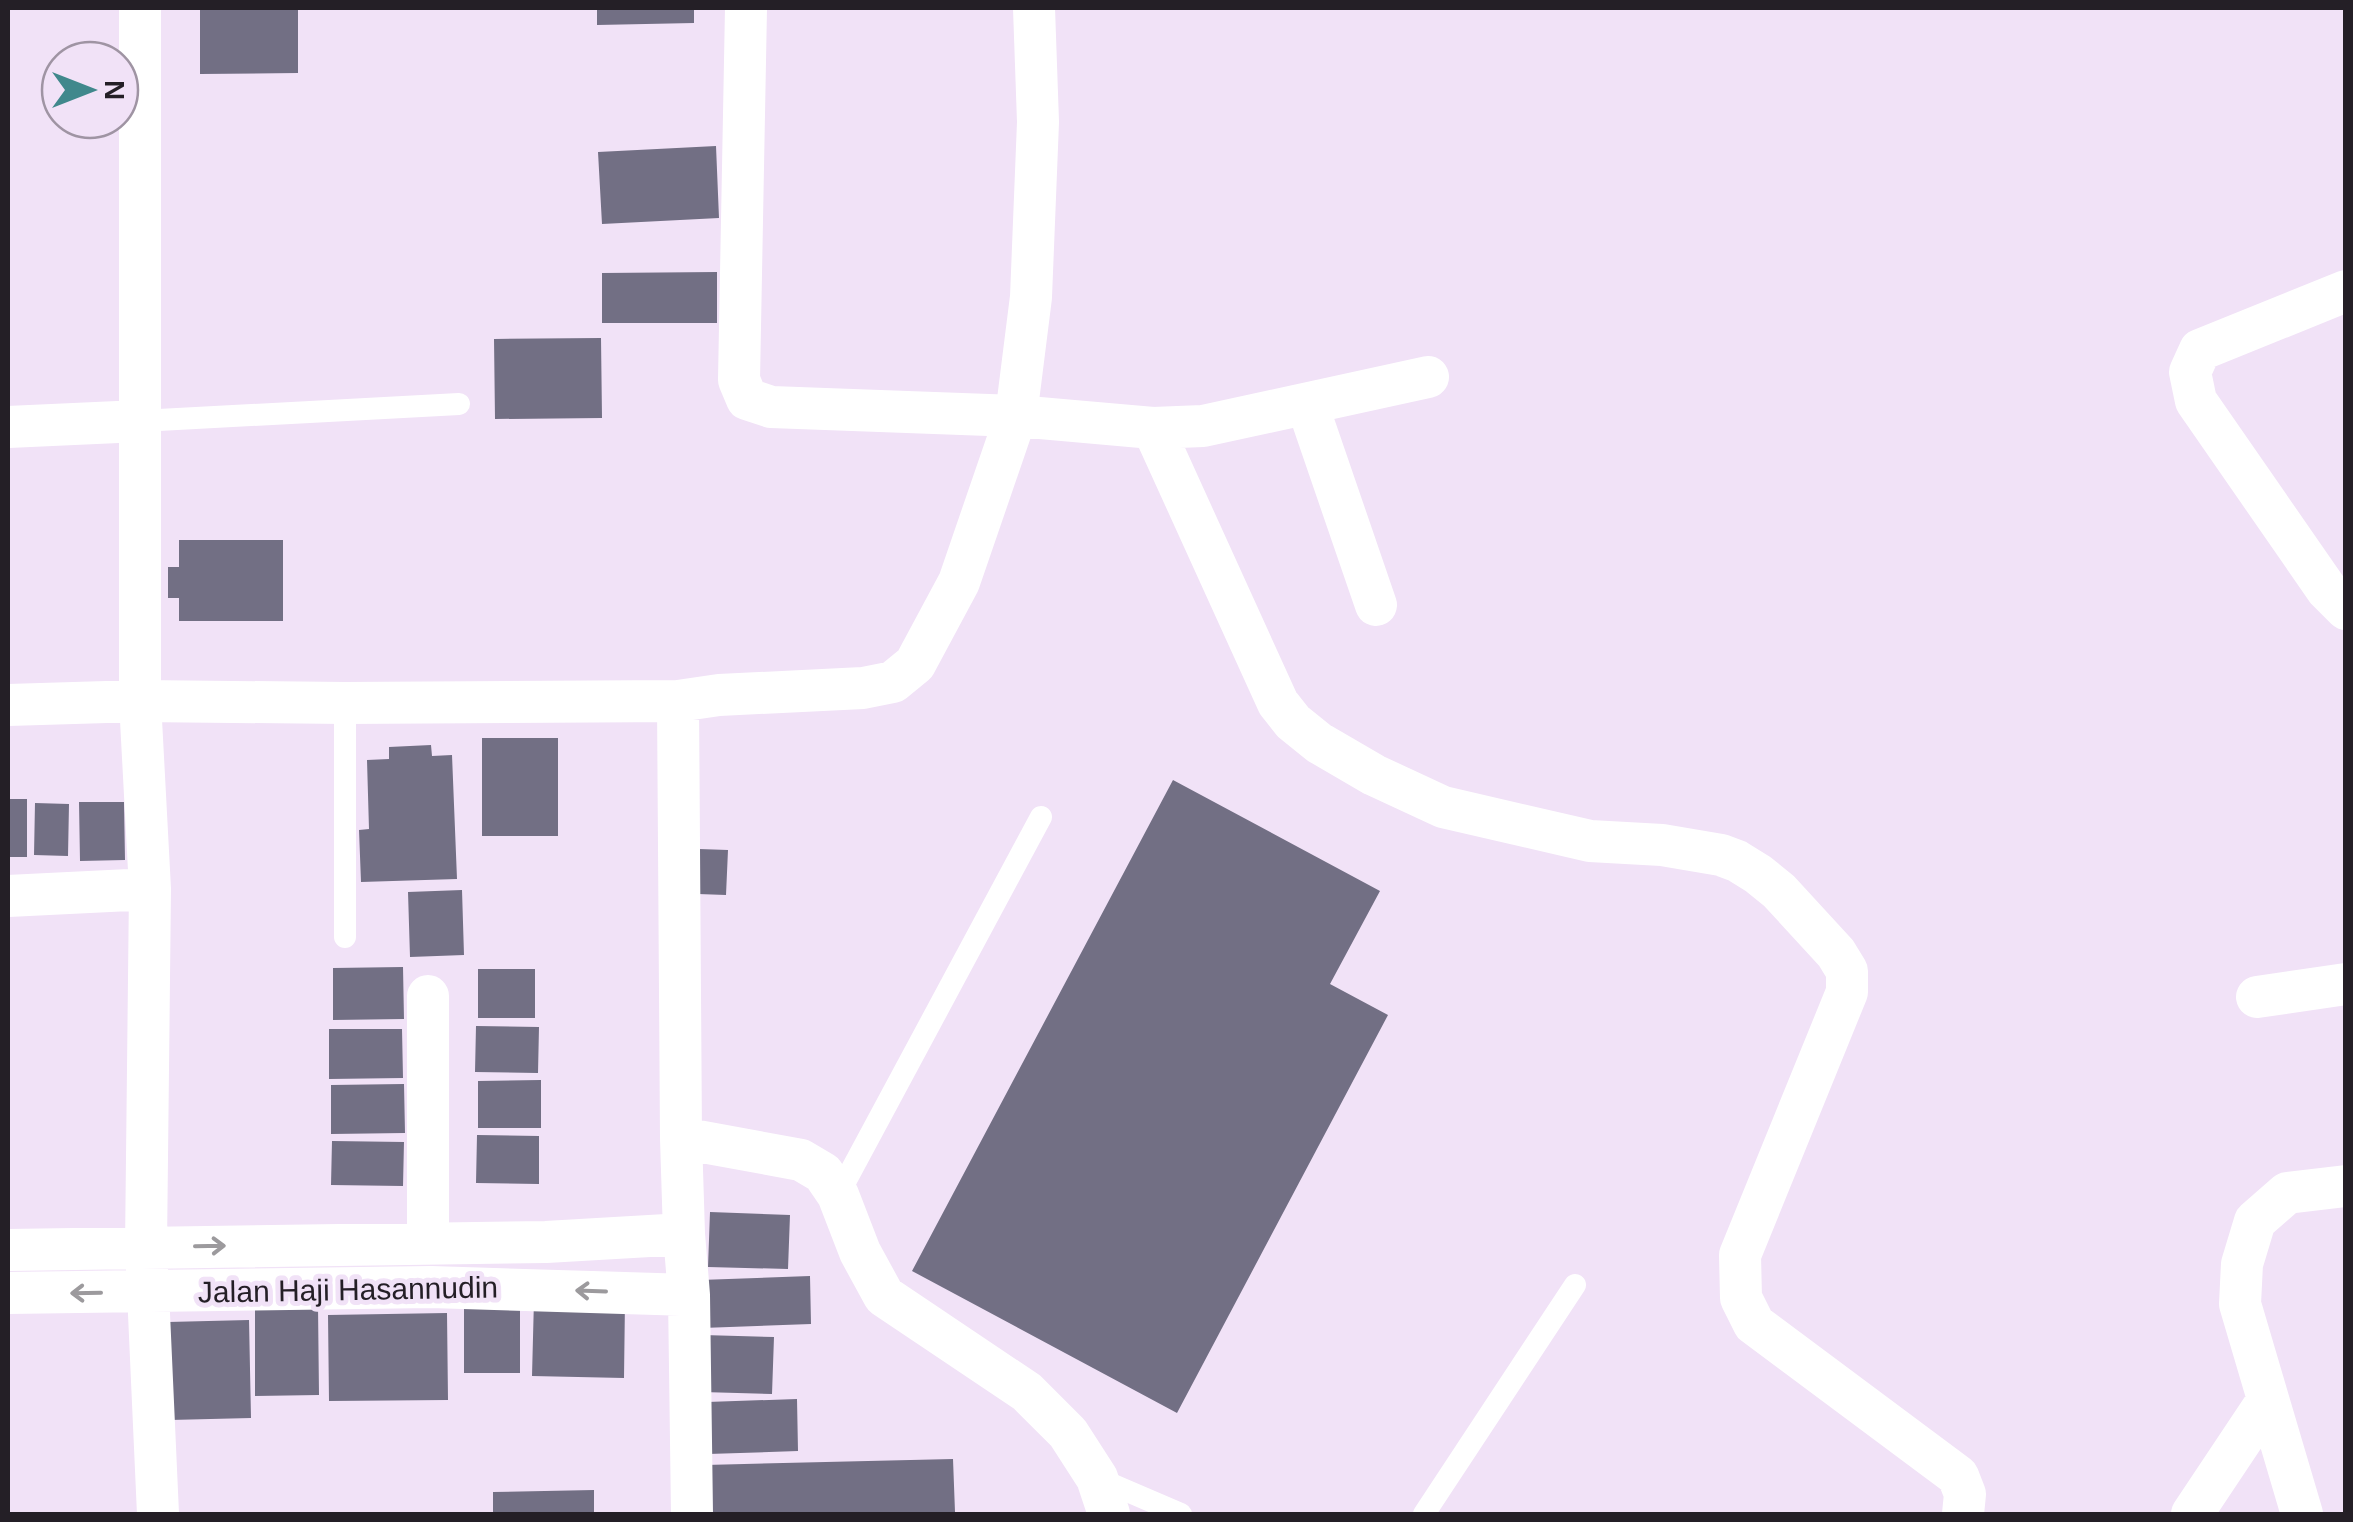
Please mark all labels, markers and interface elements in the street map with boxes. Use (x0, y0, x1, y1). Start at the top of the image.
north arrow (40, 40, 140, 140)
text: N (99, 80, 130, 100)
one-way arrow (193, 1237, 225, 1256)
street label: Jalan Haji Hasannudin (198, 1270, 498, 1309)
one-way arrow (576, 1281, 608, 1300)
one-way arrow (71, 1284, 104, 1302)

